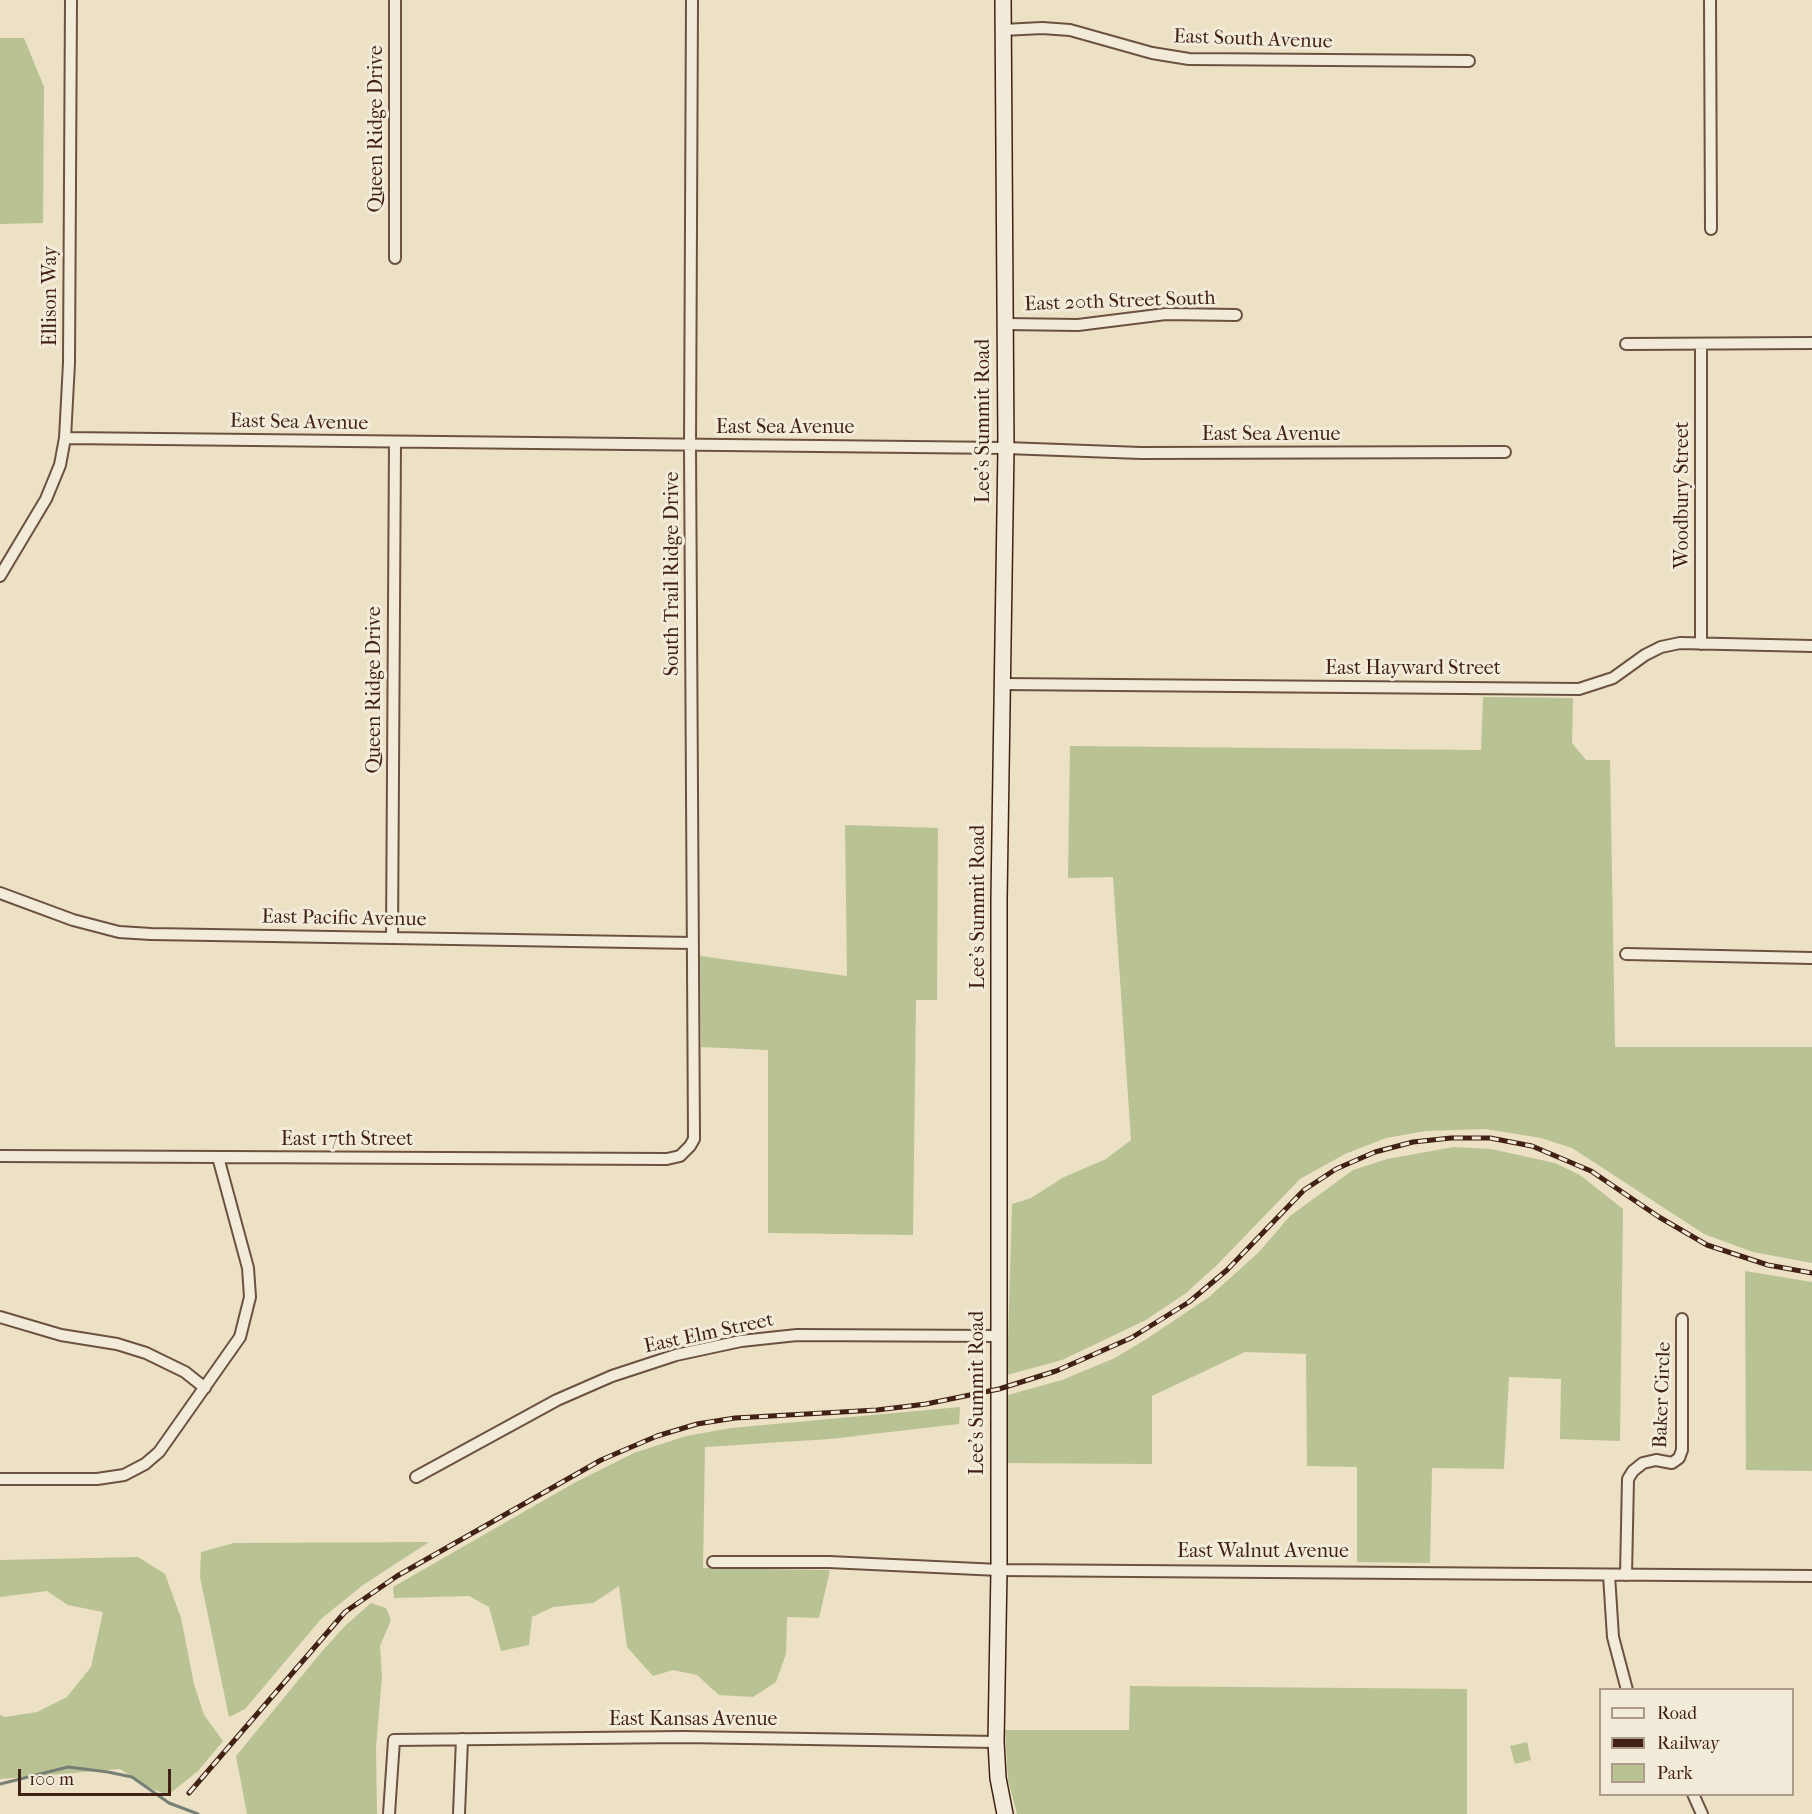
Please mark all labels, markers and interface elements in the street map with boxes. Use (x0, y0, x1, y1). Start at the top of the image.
street label: East South Avenue (1173, 25, 1333, 55)
street label: Queen Ridge Drive (365, 45, 389, 213)
street label: Ellison Way (39, 246, 63, 346)
street label: East 20th Street South (1024, 287, 1216, 317)
street label: Lee's Summit Road (972, 339, 996, 503)
street label: East Sea Avenue (230, 410, 368, 436)
street label: East Sea Avenue (716, 416, 854, 440)
street label: Woodbury Street (1671, 421, 1695, 569)
street label: East Sea Avenue (1202, 423, 1340, 447)
street label: South Trail Ridge Drive (661, 472, 685, 676)
street label: Queen Ridge Drive (363, 606, 387, 774)
street label: East Hayward Street (1325, 657, 1501, 681)
street label: Lee's Summit Road (967, 825, 991, 989)
street label: East Pacific Avenue (261, 906, 427, 932)
street label: East 17th Street (281, 1128, 413, 1152)
street label: East Elm Street (642, 1309, 776, 1359)
street label: Lee's Summit Road (966, 1311, 990, 1475)
street label: Baker Circle (1649, 1341, 1677, 1449)
street label: East Walnut Avenue (1177, 1540, 1349, 1564)
legend (1599, 1688, 1794, 1796)
text: Road (1657, 1703, 1697, 1724)
street label: East Kansas Avenue (609, 1708, 777, 1732)
text: Railway (1657, 1733, 1720, 1754)
scale bar (21, 1757, 174, 1795)
text: Park (1657, 1763, 1693, 1784)
text: 100 m (29, 1769, 74, 1790)

